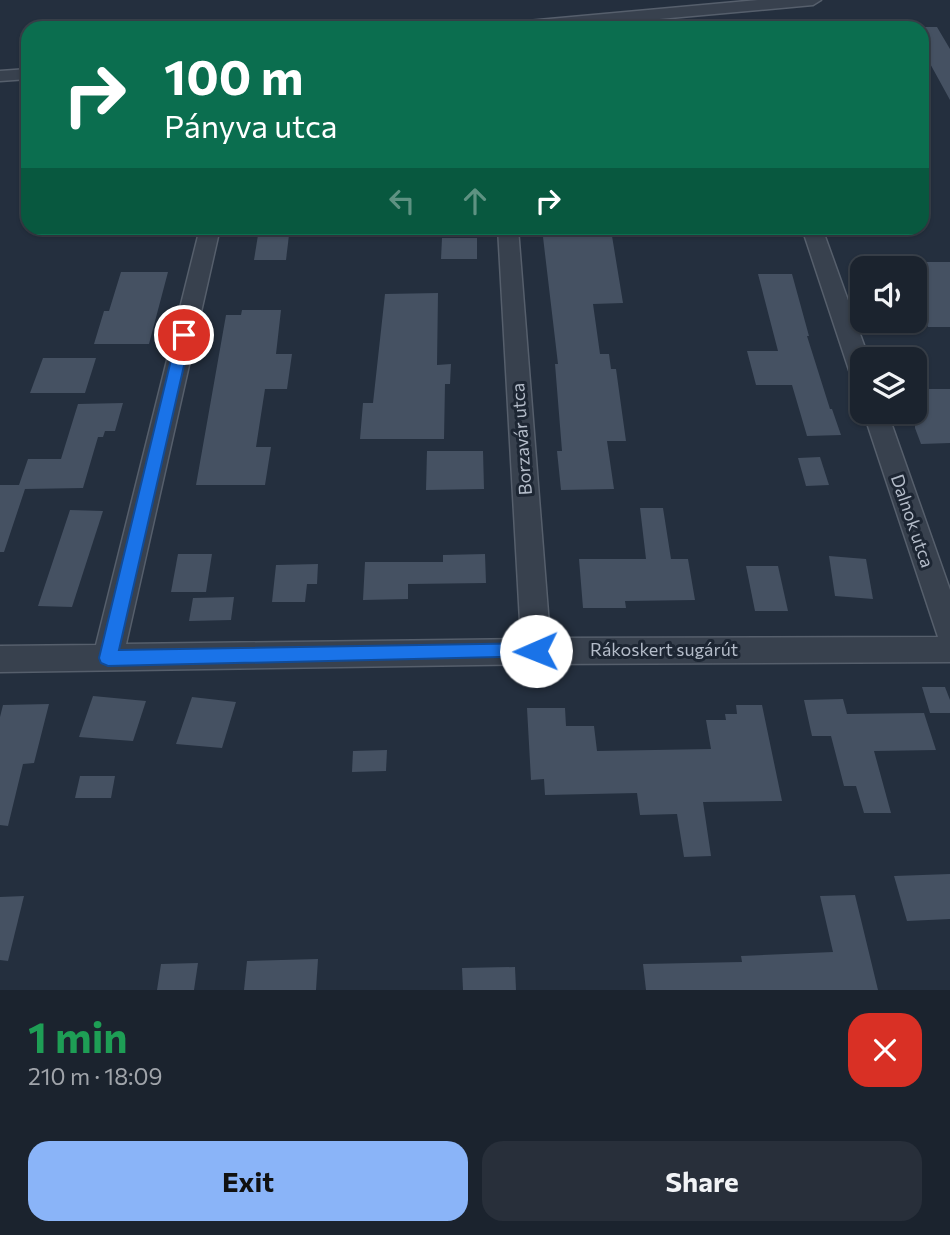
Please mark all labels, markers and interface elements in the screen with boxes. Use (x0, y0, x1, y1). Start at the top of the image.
text: 100 m (164, 45, 303, 105)
icon: right (49, 49, 140, 140)
text: Pányva utca (164, 105, 337, 145)
icon: left (383, 182, 421, 220)
icon: ahead (456, 182, 494, 220)
icon: right (529, 182, 567, 220)
map controls (850, 256, 927, 424)
button: sound (850, 256, 927, 333)
pin (154, 305, 214, 365)
icon: arrive (165, 316, 203, 354)
button: layers (850, 347, 927, 424)
street label: Borzavár utca (506, 382, 536, 496)
street label: Dalnok utca (887, 471, 939, 570)
position arrow (499, 614, 573, 688)
street label: Rákoskert sugárút (590, 638, 738, 660)
text: 1 min (28, 1010, 128, 1062)
button: close (848, 1013, 922, 1087)
text: 210 m · 18:09 (28, 1062, 163, 1090)
button: Exit (28, 1141, 468, 1221)
button: Share (482, 1141, 922, 1221)

